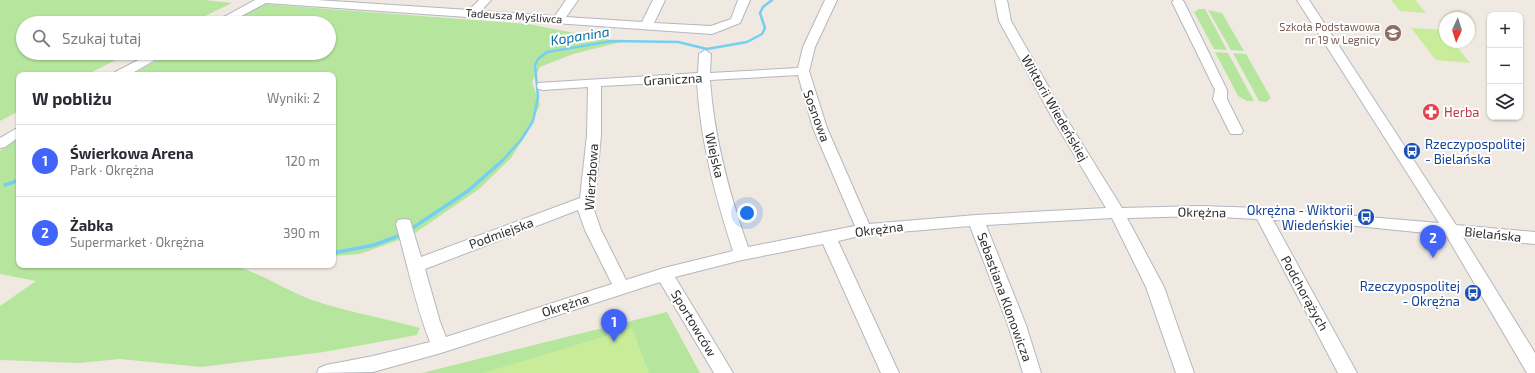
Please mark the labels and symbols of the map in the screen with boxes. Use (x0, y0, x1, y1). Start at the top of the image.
street label: Tadeusza Myśliwca (465, 6, 563, 25)
north arrow (1439, 12, 1475, 48)
place label: Szkoła Podstawowa nr 19 w Legnicy (1279, 20, 1380, 46)
water label: Kopanina (549, 22, 611, 49)
school or university icon: Szkoła Podstawowa nr 19 w Legnicy (1383, 23, 1403, 43)
street label: Wiktorii Wiedeńskiej (1018, 52, 1092, 164)
street label: Graniczna (643, 69, 703, 89)
street label: Sosnowa (800, 88, 834, 144)
pharmacy icon: Herba (1421, 102, 1441, 122)
place label: Herba (1444, 104, 1479, 120)
street label: Wiejska (702, 131, 728, 179)
place label: Rzeczypospolitej - Bielańska (1425, 136, 1525, 167)
bus stop icon: Rzeczypospolitej - Bielańska (1402, 141, 1422, 161)
street label: Wierzbowa (581, 143, 601, 211)
place label: Okrężna - Wiktorii Wiedeńskiej (1247, 202, 1353, 233)
your location (737, 203, 757, 223)
street label: Okrężna (1178, 204, 1226, 220)
bus stop icon: Okrężna - Wiktorii Wiedeńskiej (1356, 207, 1376, 227)
street label: Podmiejska (466, 214, 536, 252)
street label: Okrężna (854, 218, 904, 240)
street label: Bielańska (1464, 223, 1522, 245)
pin: 2 (1420, 225, 1446, 258)
street label: Sebastiana Klonowicza (974, 230, 1036, 364)
street label: Podchorążych (1278, 253, 1332, 333)
place label: Rzeczypospolitej - Okrężna (1360, 278, 1460, 309)
bus stop icon: Rzeczypospolitej - Okrężna (1463, 283, 1483, 303)
street label: Sportowców (668, 287, 720, 359)
street label: Okrężna (539, 290, 591, 320)
pin: 1 (601, 309, 627, 342)

